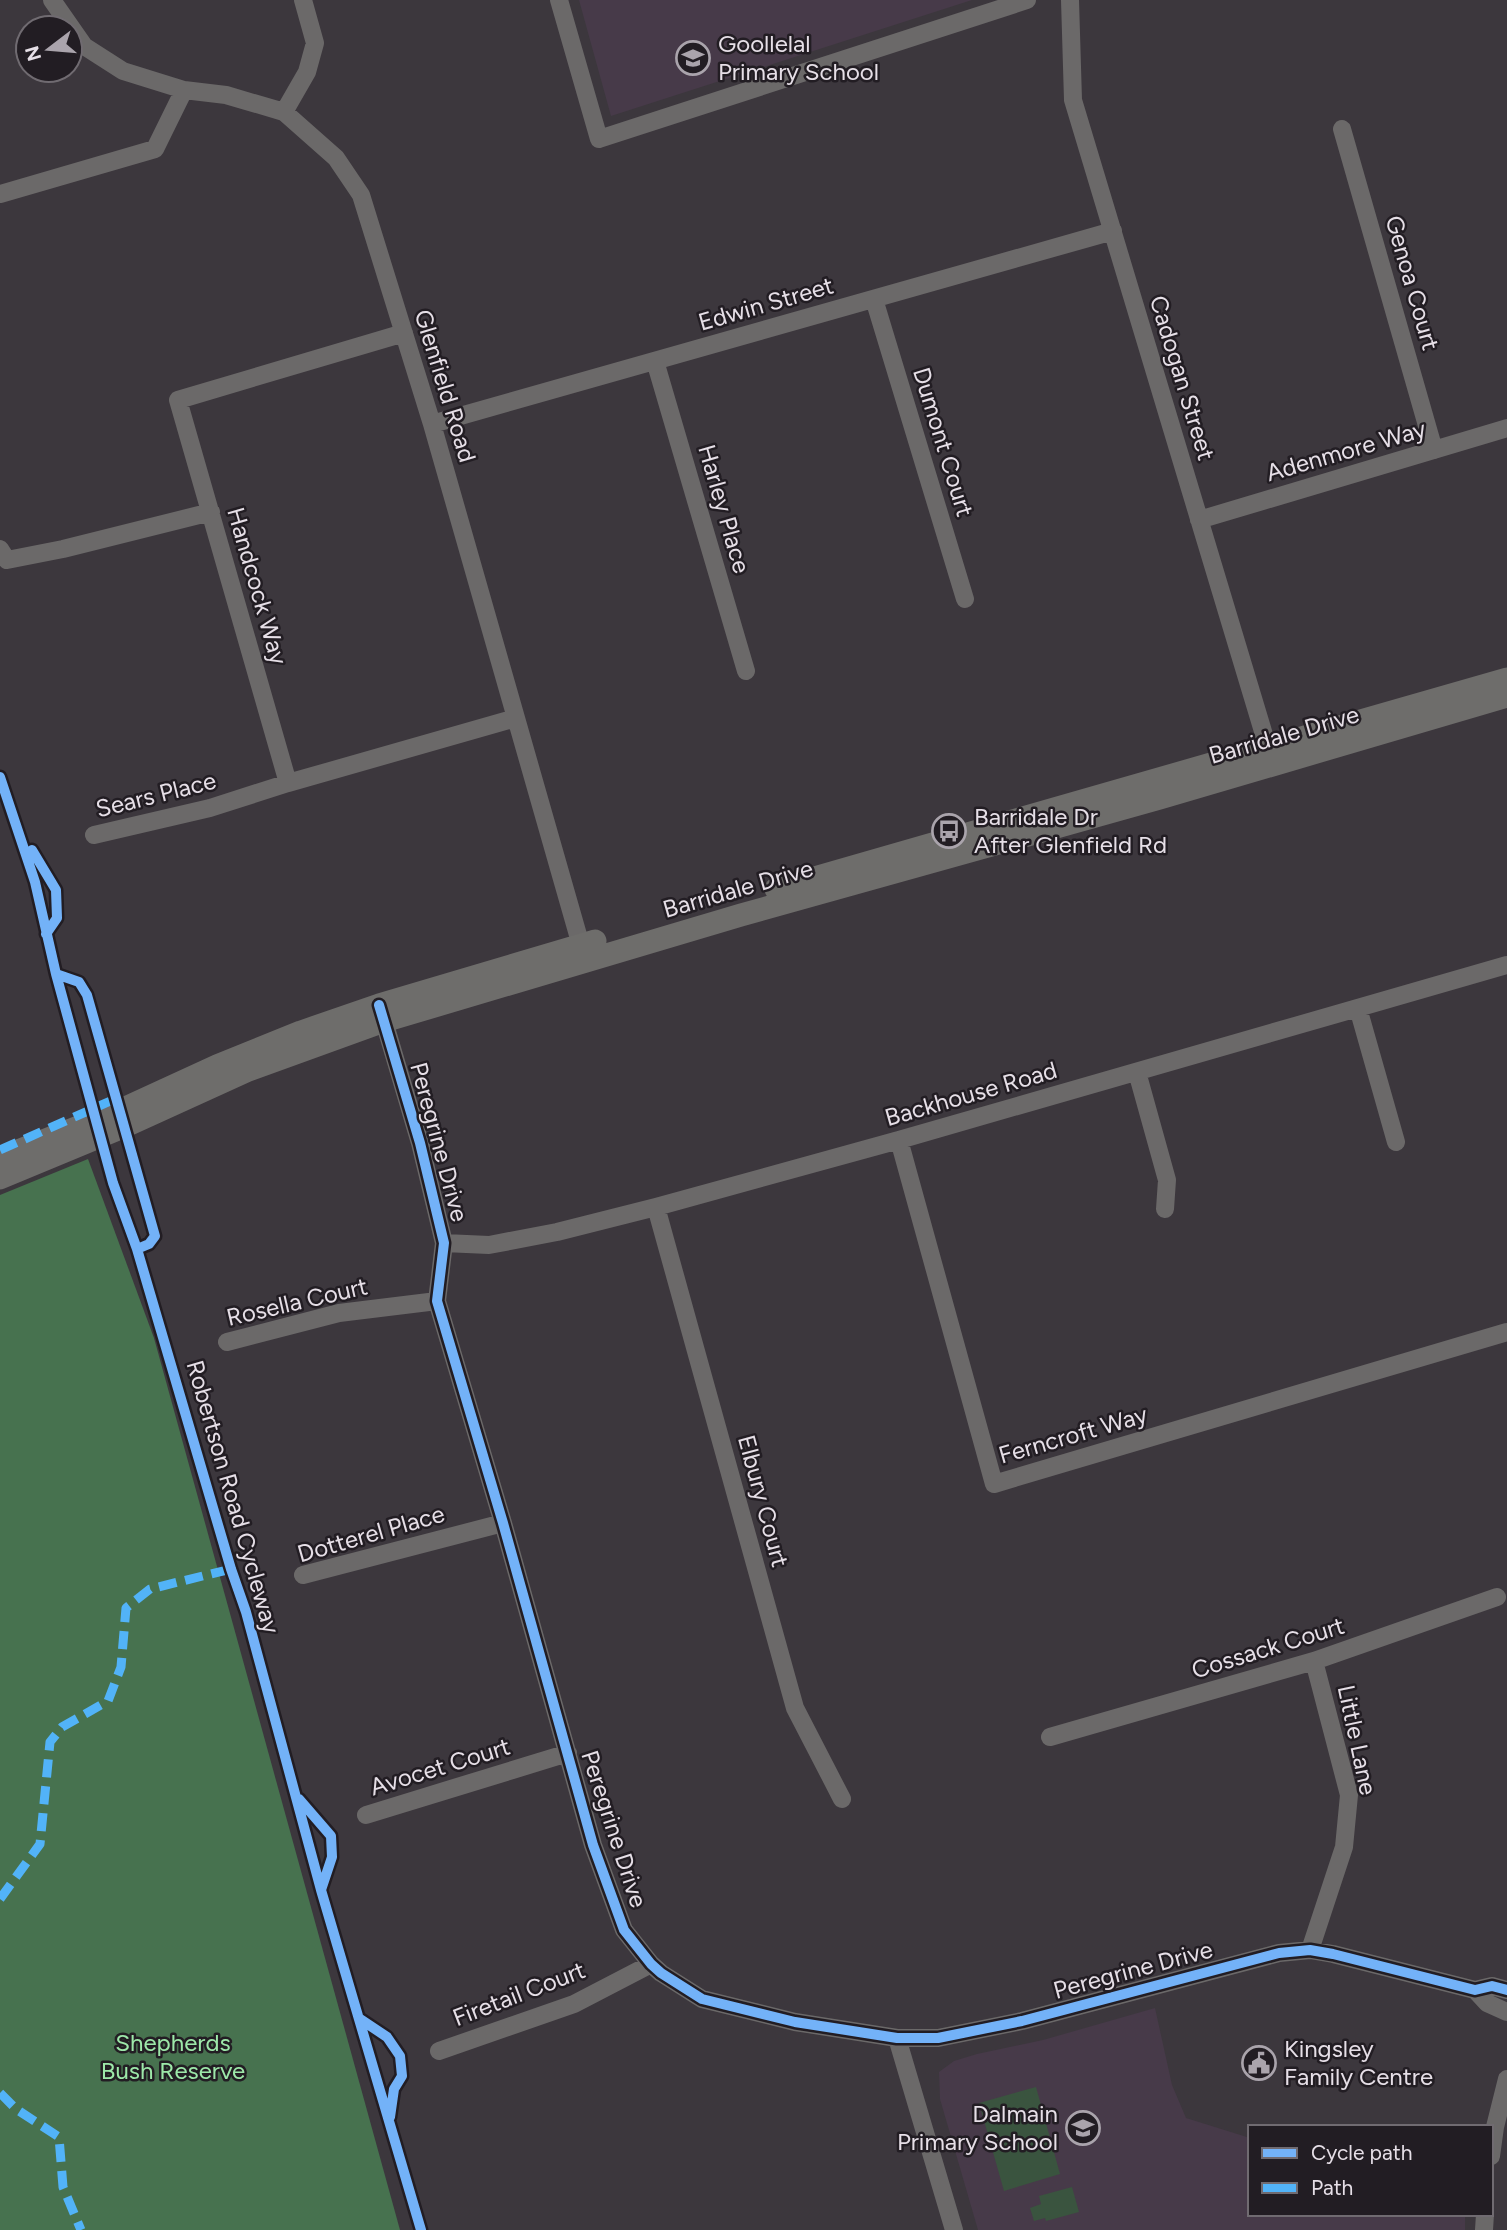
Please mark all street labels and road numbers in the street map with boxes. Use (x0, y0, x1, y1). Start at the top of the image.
street label: Genoa Court (1379, 212, 1446, 353)
street label: Edwin Street (695, 270, 837, 337)
street label: Cadogan Street (1144, 292, 1221, 464)
street label: Glenfield Road (409, 306, 482, 466)
street label: Dumont Court (907, 364, 980, 520)
street label: Adenmore Way (1263, 414, 1429, 487)
street label: Harley Place (692, 441, 757, 577)
street label: Handcock Way (221, 504, 294, 668)
street label: Barridale Drive (1205, 699, 1362, 770)
street label: Sears Place (93, 766, 219, 823)
street label: Barridale Drive (659, 853, 816, 924)
street label: Backhouse Road (881, 1055, 1060, 1132)
street label: Peregrine Drive (404, 1059, 475, 1225)
street label: Rosella Court (224, 1271, 370, 1332)
street label: Robertson Road Cycleway (181, 1357, 286, 1637)
street label: Ferncroft Way (995, 1399, 1151, 1470)
street label: Elbury Court (732, 1432, 795, 1570)
street label: Dotterel Place (294, 1499, 448, 1568)
street label: Cossack Court (1188, 1611, 1348, 1685)
street label: Little Lane (1332, 1682, 1383, 1798)
street label: Avocet Court (366, 1731, 513, 1802)
street label: Peregrine Drive (575, 1747, 654, 1911)
street label: Peregrine Drive (1050, 1934, 1216, 2005)
street label: Firetail Court (448, 1955, 589, 2032)

